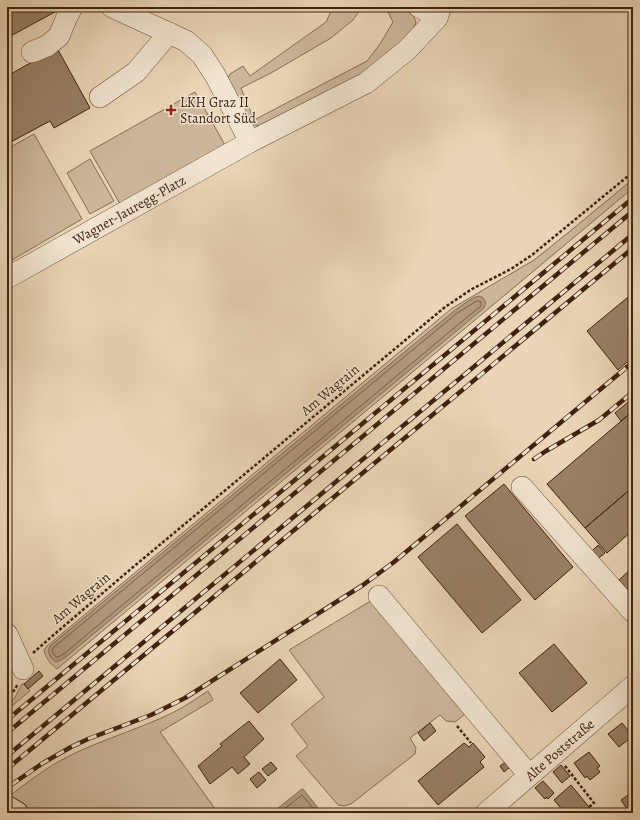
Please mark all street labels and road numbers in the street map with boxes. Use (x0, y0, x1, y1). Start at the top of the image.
street label: Wagner-Jauregg-Platz (68, 170, 189, 249)
street label: Am Wagrain (296, 360, 364, 421)
street label: Am Wagrain (47, 568, 115, 629)
street label: Alte Poststraße (520, 714, 598, 786)

